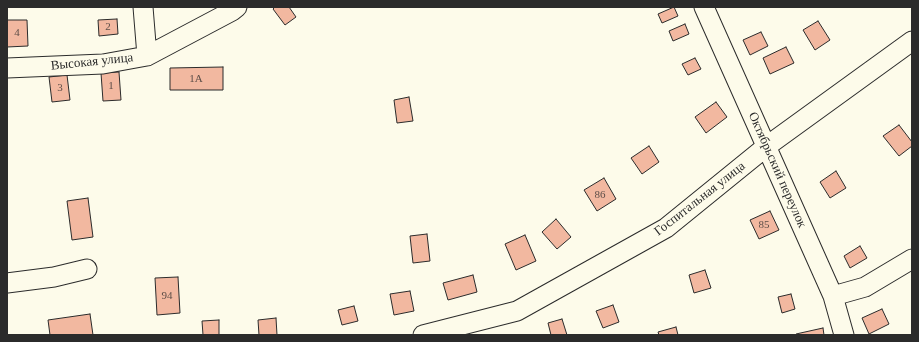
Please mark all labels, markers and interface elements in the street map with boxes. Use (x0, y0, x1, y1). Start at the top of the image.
house number: 2 (105, 20, 111, 34)
house number: 4 (14, 26, 20, 40)
street label: Высокая улица (50, 50, 134, 74)
house number: 1А (189, 72, 203, 86)
house number: 1 (108, 79, 114, 93)
house number: 3 (57, 81, 63, 95)
street label: Октябрьский переулок (744, 110, 810, 230)
street label: Госпитальная улица (651, 159, 749, 239)
house number: 86 (594, 188, 606, 202)
house number: 85 (758, 218, 770, 232)
house number: 94 (162, 289, 172, 303)

